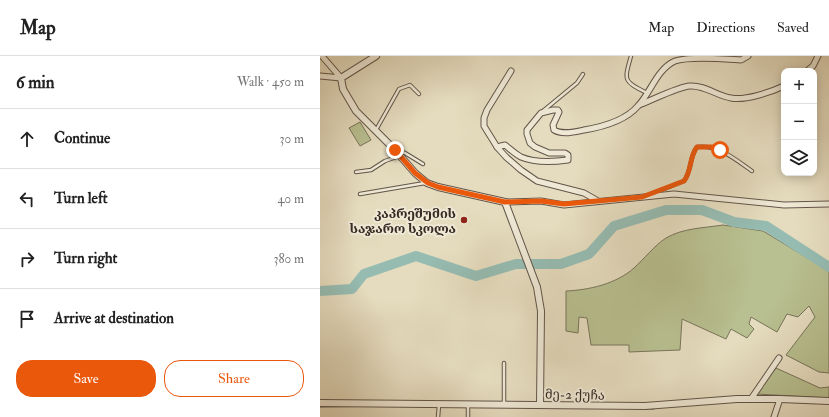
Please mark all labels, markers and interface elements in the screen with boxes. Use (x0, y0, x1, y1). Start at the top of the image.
text: Map (20, 16, 56, 40)
text: Map (648, 19, 674, 36)
text: Directions (696, 19, 755, 36)
text: Saved (777, 19, 809, 36)
map controls (781, 68, 817, 176)
button: + (781, 68, 817, 104)
text: 6 min (16, 72, 55, 93)
text: Walk · 450 m (237, 74, 304, 90)
button: − (781, 104, 817, 140)
icon: ahead (16, 128, 38, 150)
text: Continue (54, 129, 110, 148)
text: 30 m (280, 131, 304, 147)
button: layers (781, 140, 817, 176)
route end (386, 141, 404, 159)
route start (711, 141, 729, 159)
icon: left (16, 188, 38, 210)
text: Turn left (54, 189, 108, 208)
text: 40 m (278, 191, 304, 207)
place label: კაპრეშუმის საჯარო სკოლა (349, 206, 456, 237)
marker: კაპრეშუმის საჯარო სკოლა (459, 215, 469, 225)
icon: right (16, 248, 38, 270)
text: Turn right (54, 249, 117, 268)
text: 380 m (273, 251, 304, 267)
icon: arrive (16, 308, 38, 330)
text: Arrive at destination (54, 309, 174, 328)
button: Save (16, 360, 156, 397)
button: Share (164, 360, 304, 397)
street label: მე-2 ქუჩა (545, 386, 605, 404)

